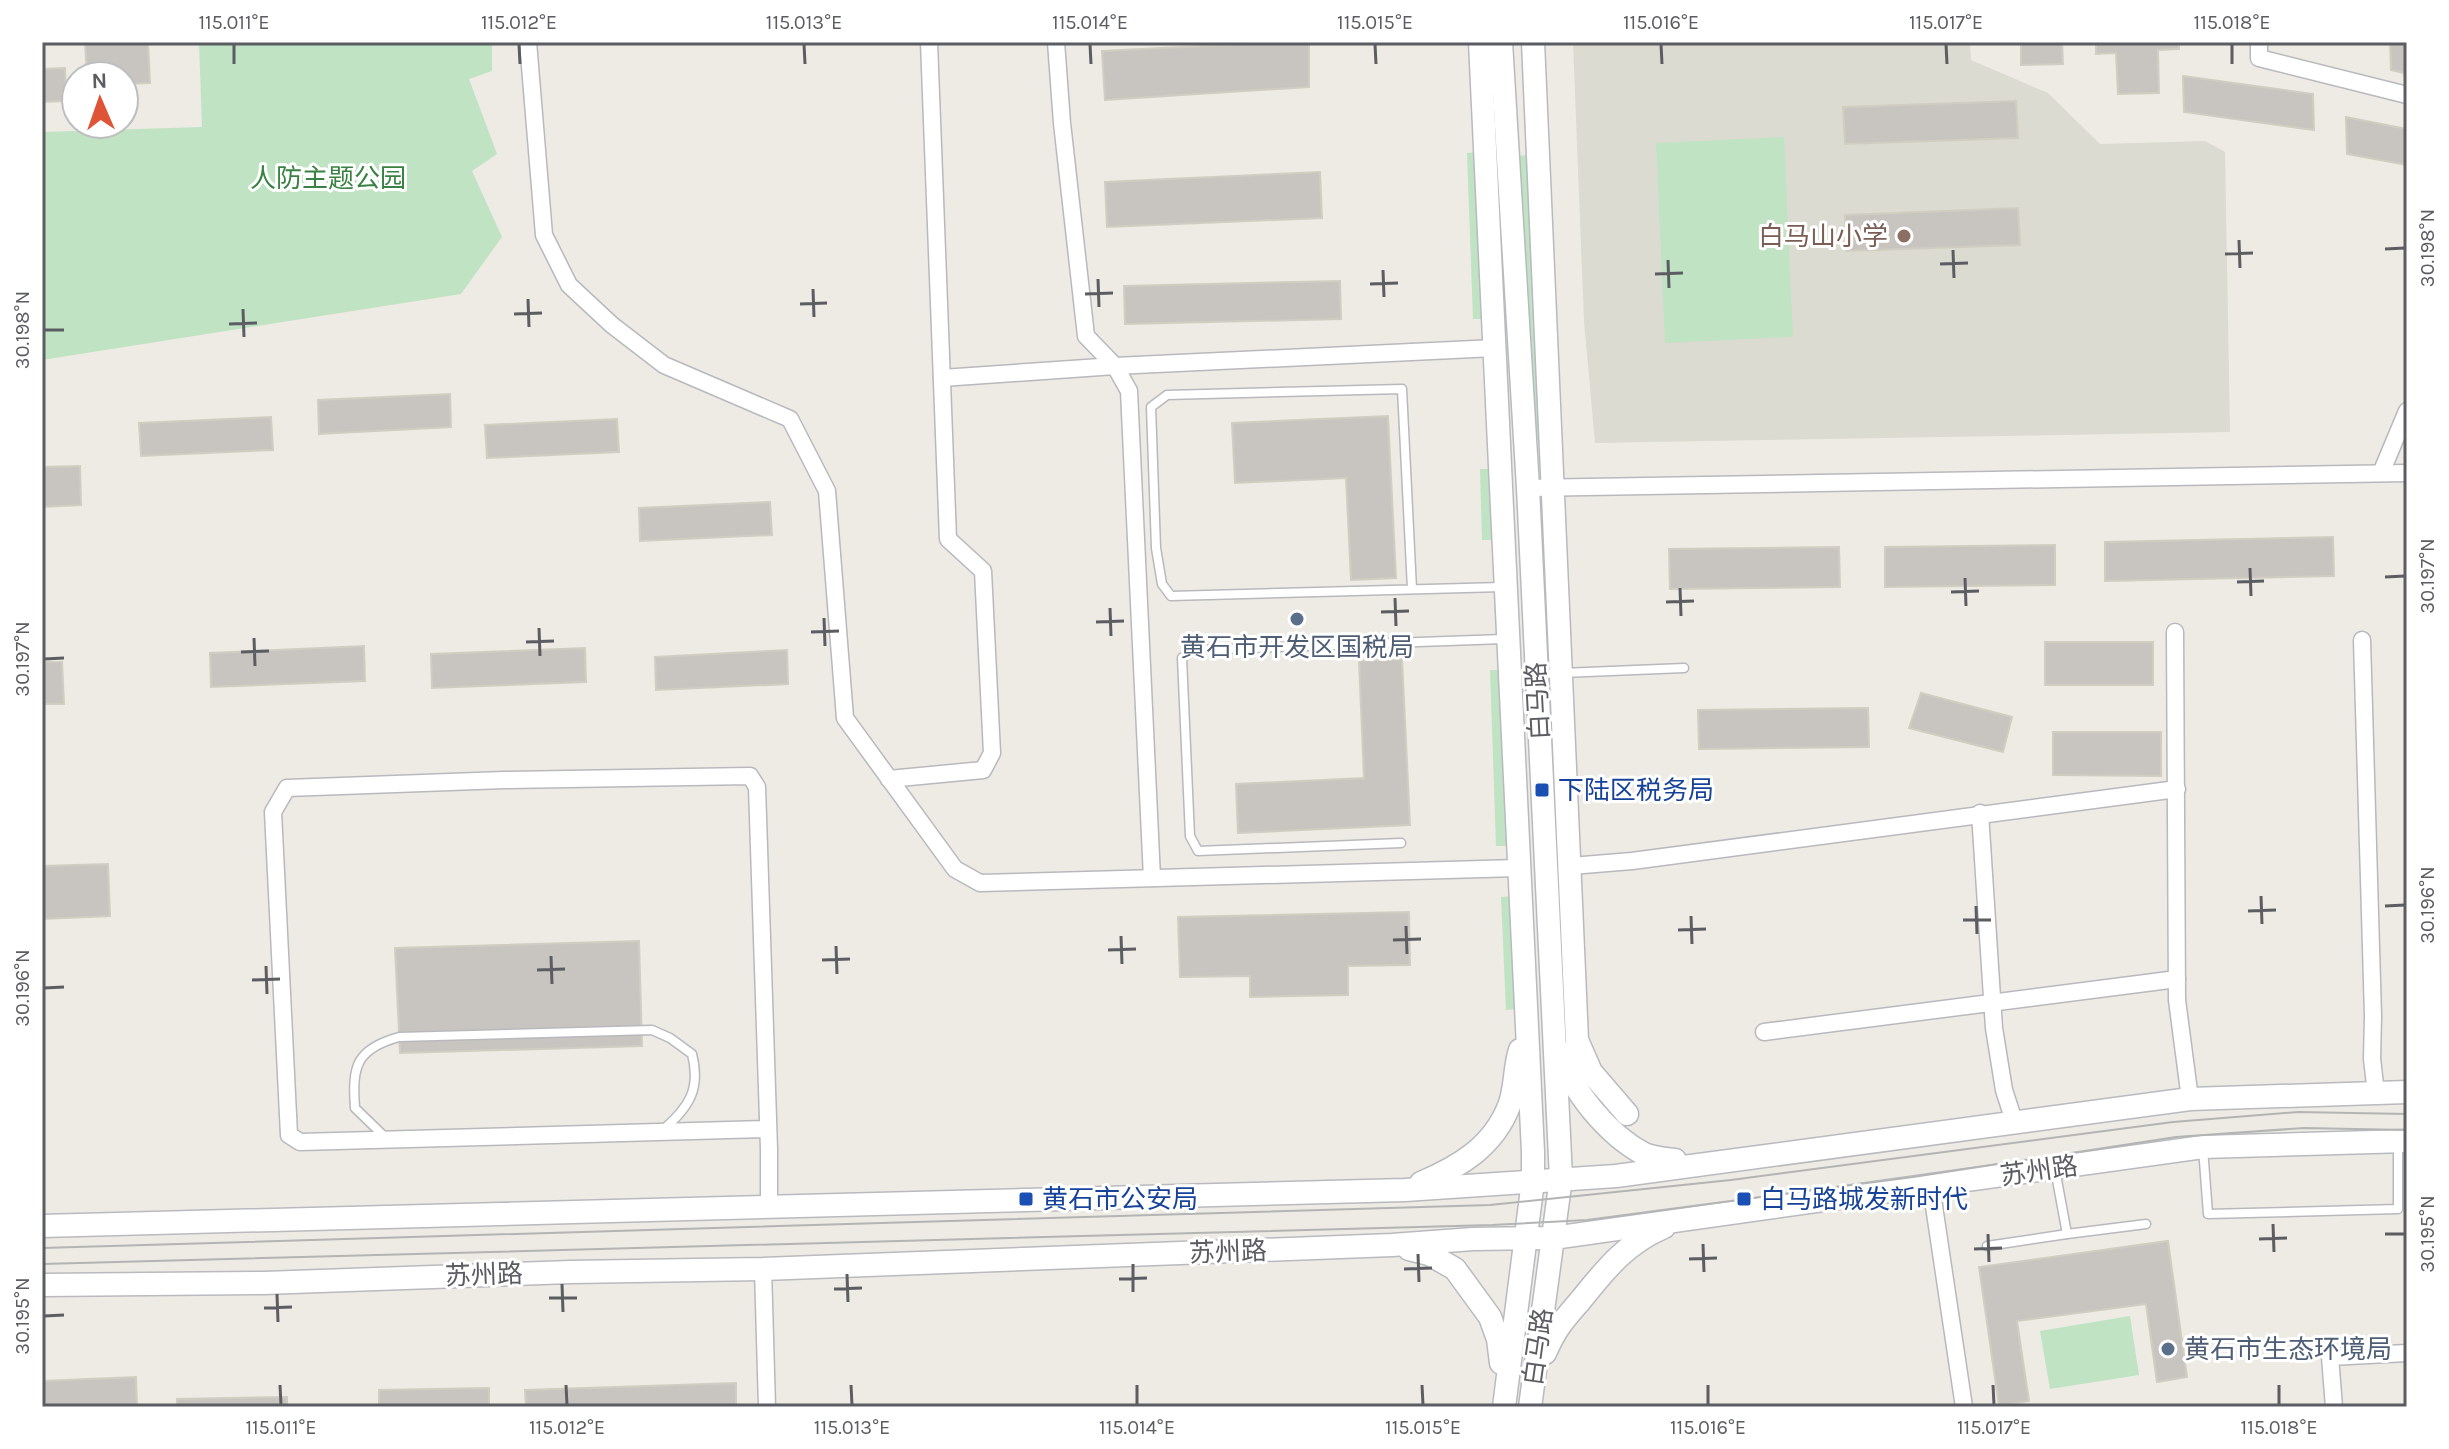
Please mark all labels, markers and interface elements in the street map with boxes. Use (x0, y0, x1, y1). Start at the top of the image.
text: 115.011°E (198, 11, 270, 34)
text: 115.012°E (481, 11, 557, 34)
text: 115.013°E (766, 11, 842, 34)
text: 115.014°E (1052, 11, 1128, 34)
text: 115.015°E (1337, 11, 1413, 34)
text: 115.016°E (1623, 11, 1699, 34)
text: 115.017°E (1909, 11, 1983, 34)
text: 115.018°E (2194, 11, 2270, 34)
north arrow (60, 60, 140, 140)
text: N (91, 68, 108, 94)
park label: 人防主题公园 (250, 163, 406, 194)
text: 30.198°N (2416, 209, 2439, 287)
place label: 白马山小学 (1758, 221, 1888, 252)
marker: 白马山小学 (1895, 227, 1913, 245)
text: 30.198°N (11, 291, 34, 369)
text: 30.197°N (2416, 538, 2439, 614)
marker: 黄石市开发区国税局 (1288, 610, 1306, 628)
text: 30.197°N (11, 621, 34, 697)
place label: 黄石市开发区国税局 (1180, 632, 1414, 663)
street label: 白马路 (1520, 661, 1556, 741)
place label: 下陆区税务局 (1558, 775, 1714, 806)
marker: 下陆区税务局 (1533, 781, 1551, 799)
text: 30.196°N (2416, 866, 2439, 944)
text: 30.196°N (11, 949, 34, 1027)
street label: 苏州路 (1998, 1150, 2080, 1192)
place label: 黄石市公安局 (1042, 1184, 1198, 1215)
place label: 白马路城发新时代 (1760, 1184, 1968, 1215)
marker: 黄石市公安局 (1017, 1190, 1035, 1208)
marker: 白马路城发新时代 (1735, 1190, 1753, 1208)
text: 30.195°N (2416, 1195, 2439, 1273)
street label: 苏州路 (1188, 1235, 1268, 1269)
street label: 苏州路 (444, 1258, 524, 1292)
text: 30.195°N (11, 1277, 34, 1355)
street label: 白马路 (1517, 1306, 1559, 1388)
place label: 黄石市生态环境局 (2184, 1334, 2392, 1365)
marker: 黄石市生态环境局 (2159, 1340, 2177, 1358)
text: 115.011°E (245, 1416, 317, 1439)
text: 115.012°E (529, 1416, 605, 1439)
text: 115.013°E (814, 1416, 890, 1439)
text: 115.014°E (1099, 1416, 1175, 1439)
text: 115.015°E (1385, 1416, 1461, 1439)
text: 115.016°E (1670, 1416, 1746, 1439)
text: 115.017°E (1957, 1416, 2031, 1439)
text: 115.018°E (2241, 1416, 2317, 1439)

